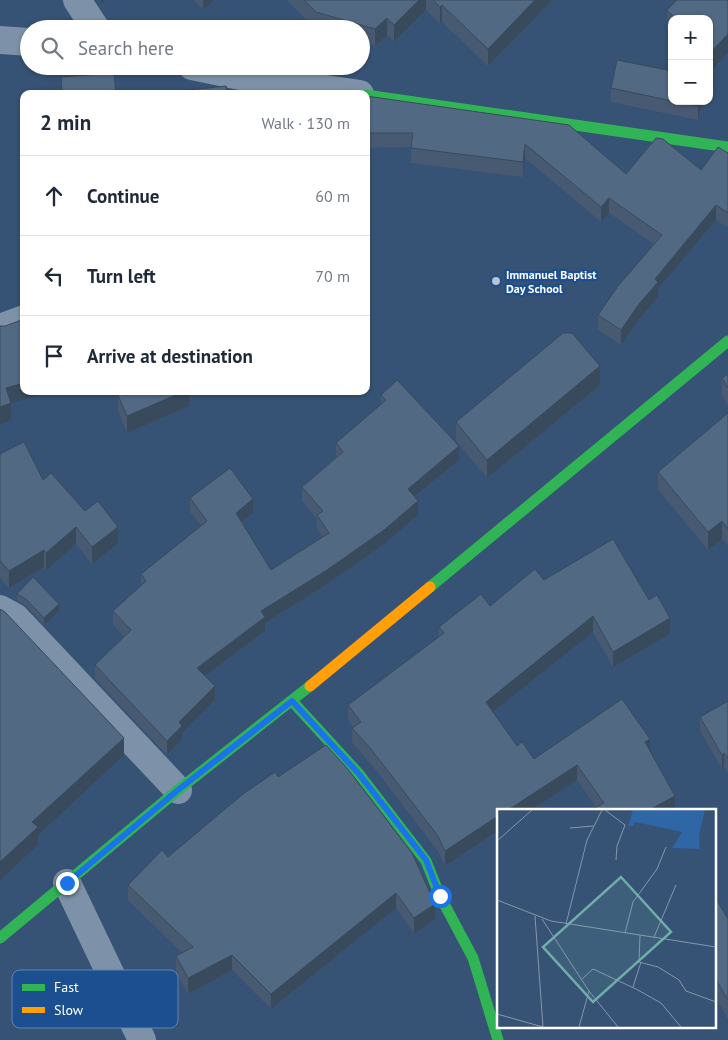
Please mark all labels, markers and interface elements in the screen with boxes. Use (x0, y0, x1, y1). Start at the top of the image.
map controls (668, 15, 713, 105)
button: + (668, 15, 713, 60)
search box (20, 20, 370, 75)
icon: search (38, 34, 66, 62)
text: Search here (78, 36, 174, 60)
button: − (668, 60, 713, 105)
text: 2 min (40, 109, 91, 136)
text: Walk · 130 m (261, 113, 350, 133)
icon: ahead (40, 182, 68, 210)
text: Continue (87, 184, 159, 208)
text: 60 m (315, 186, 350, 206)
icon: left (40, 262, 68, 290)
text: Turn left (87, 264, 156, 288)
text: 70 m (315, 266, 350, 286)
place label: Immanuel Baptist Day School (506, 267, 597, 296)
marker: Immanuel Baptist Day School (490, 275, 502, 287)
icon: arrive (40, 342, 68, 370)
text: Arrive at destination (87, 344, 253, 368)
inset map (497, 809, 716, 1028)
route end (56, 872, 79, 895)
route start (429, 885, 452, 908)
legend (12, 970, 178, 1028)
text: Fast (54, 978, 79, 996)
text: Slow (54, 1001, 84, 1019)

